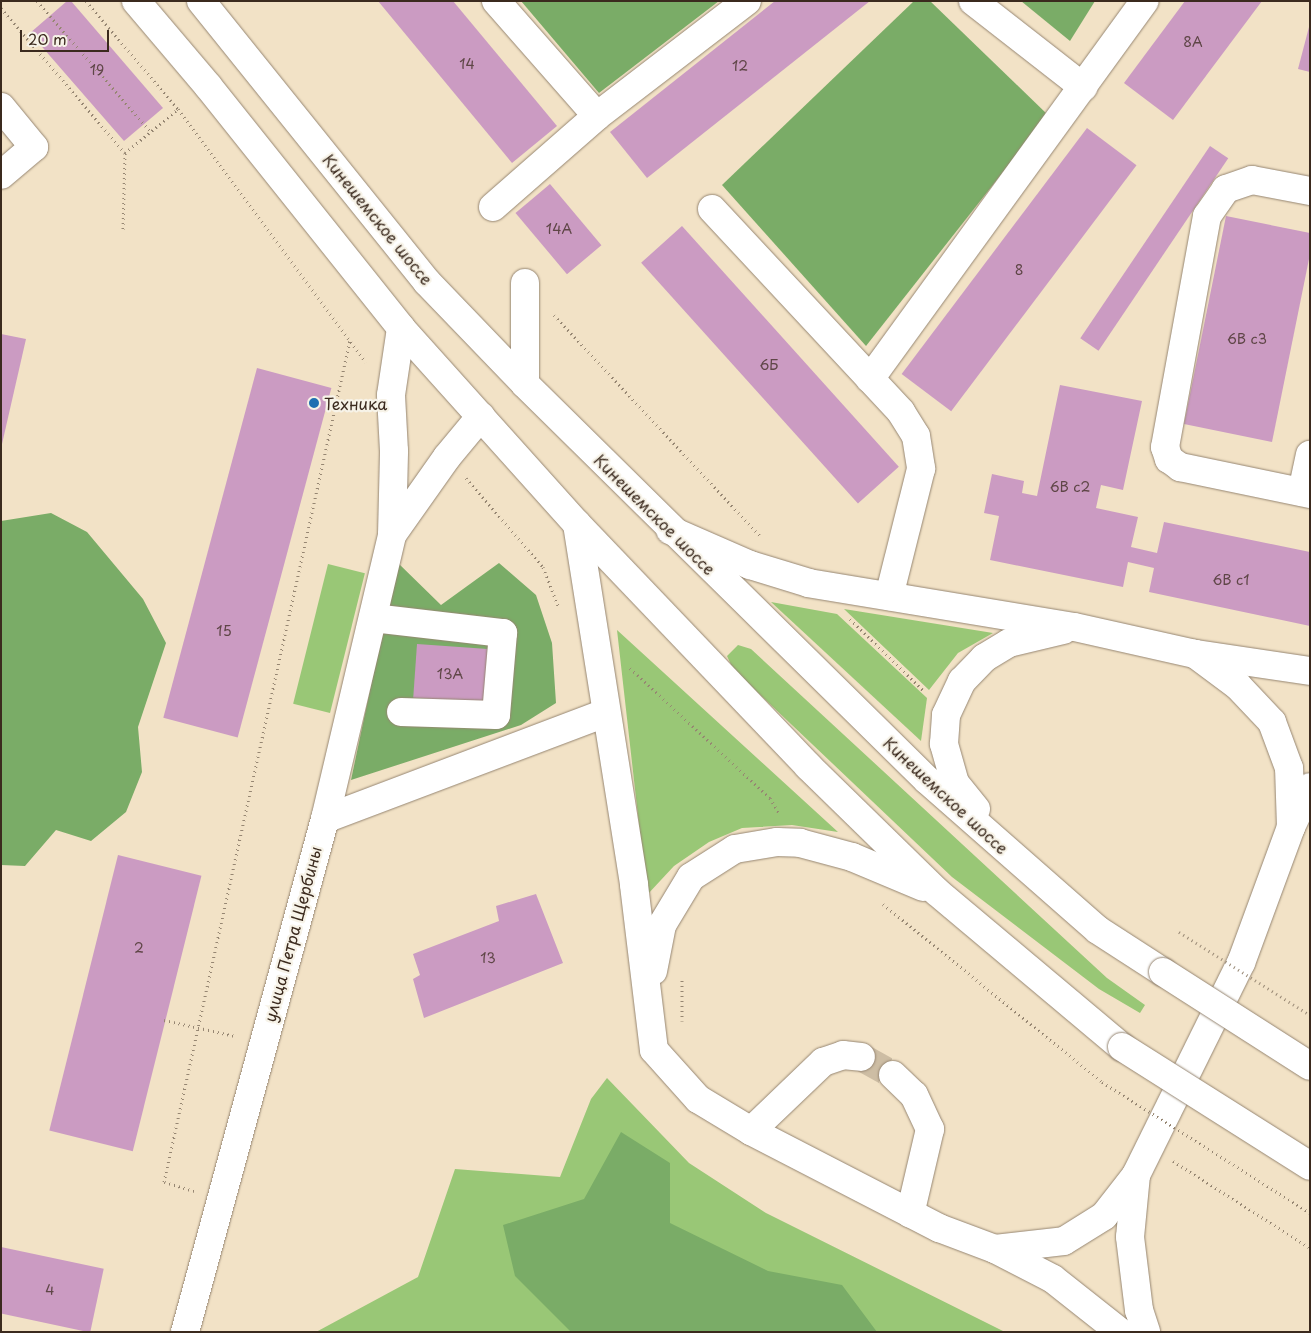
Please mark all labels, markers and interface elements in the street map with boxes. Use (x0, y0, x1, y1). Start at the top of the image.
scale bar (22, 20, 111, 52)
text: 20 m (28, 27, 67, 50)
house number: 8А (1183, 34, 1203, 50)
house number: 14 (459, 56, 475, 72)
house number: 12 (732, 58, 748, 74)
house number: 19 (90, 62, 104, 78)
street label: Кинешемское шоссе (319, 150, 437, 288)
house number: 14А (546, 221, 572, 237)
house number: 8 (1015, 262, 1023, 278)
house number: 6В с3 (1227, 331, 1267, 347)
house number: 6Б (760, 357, 778, 373)
place label: Техника (324, 393, 387, 413)
marker: Техника (308, 397, 320, 409)
street label: Кинешемское шоссе (591, 450, 719, 578)
house number: 6В с2 (1050, 479, 1090, 495)
house number: 6В с1 (1212, 572, 1250, 588)
house number: 15 (216, 623, 232, 639)
house number: 13А (437, 666, 463, 682)
street label: Кинешемское шоссе (880, 732, 1012, 858)
street label: улица Петра Щербины (259, 843, 325, 1025)
house number: 2 (134, 940, 144, 956)
house number: 13 (480, 950, 496, 966)
house number: 4 (45, 1282, 55, 1298)

